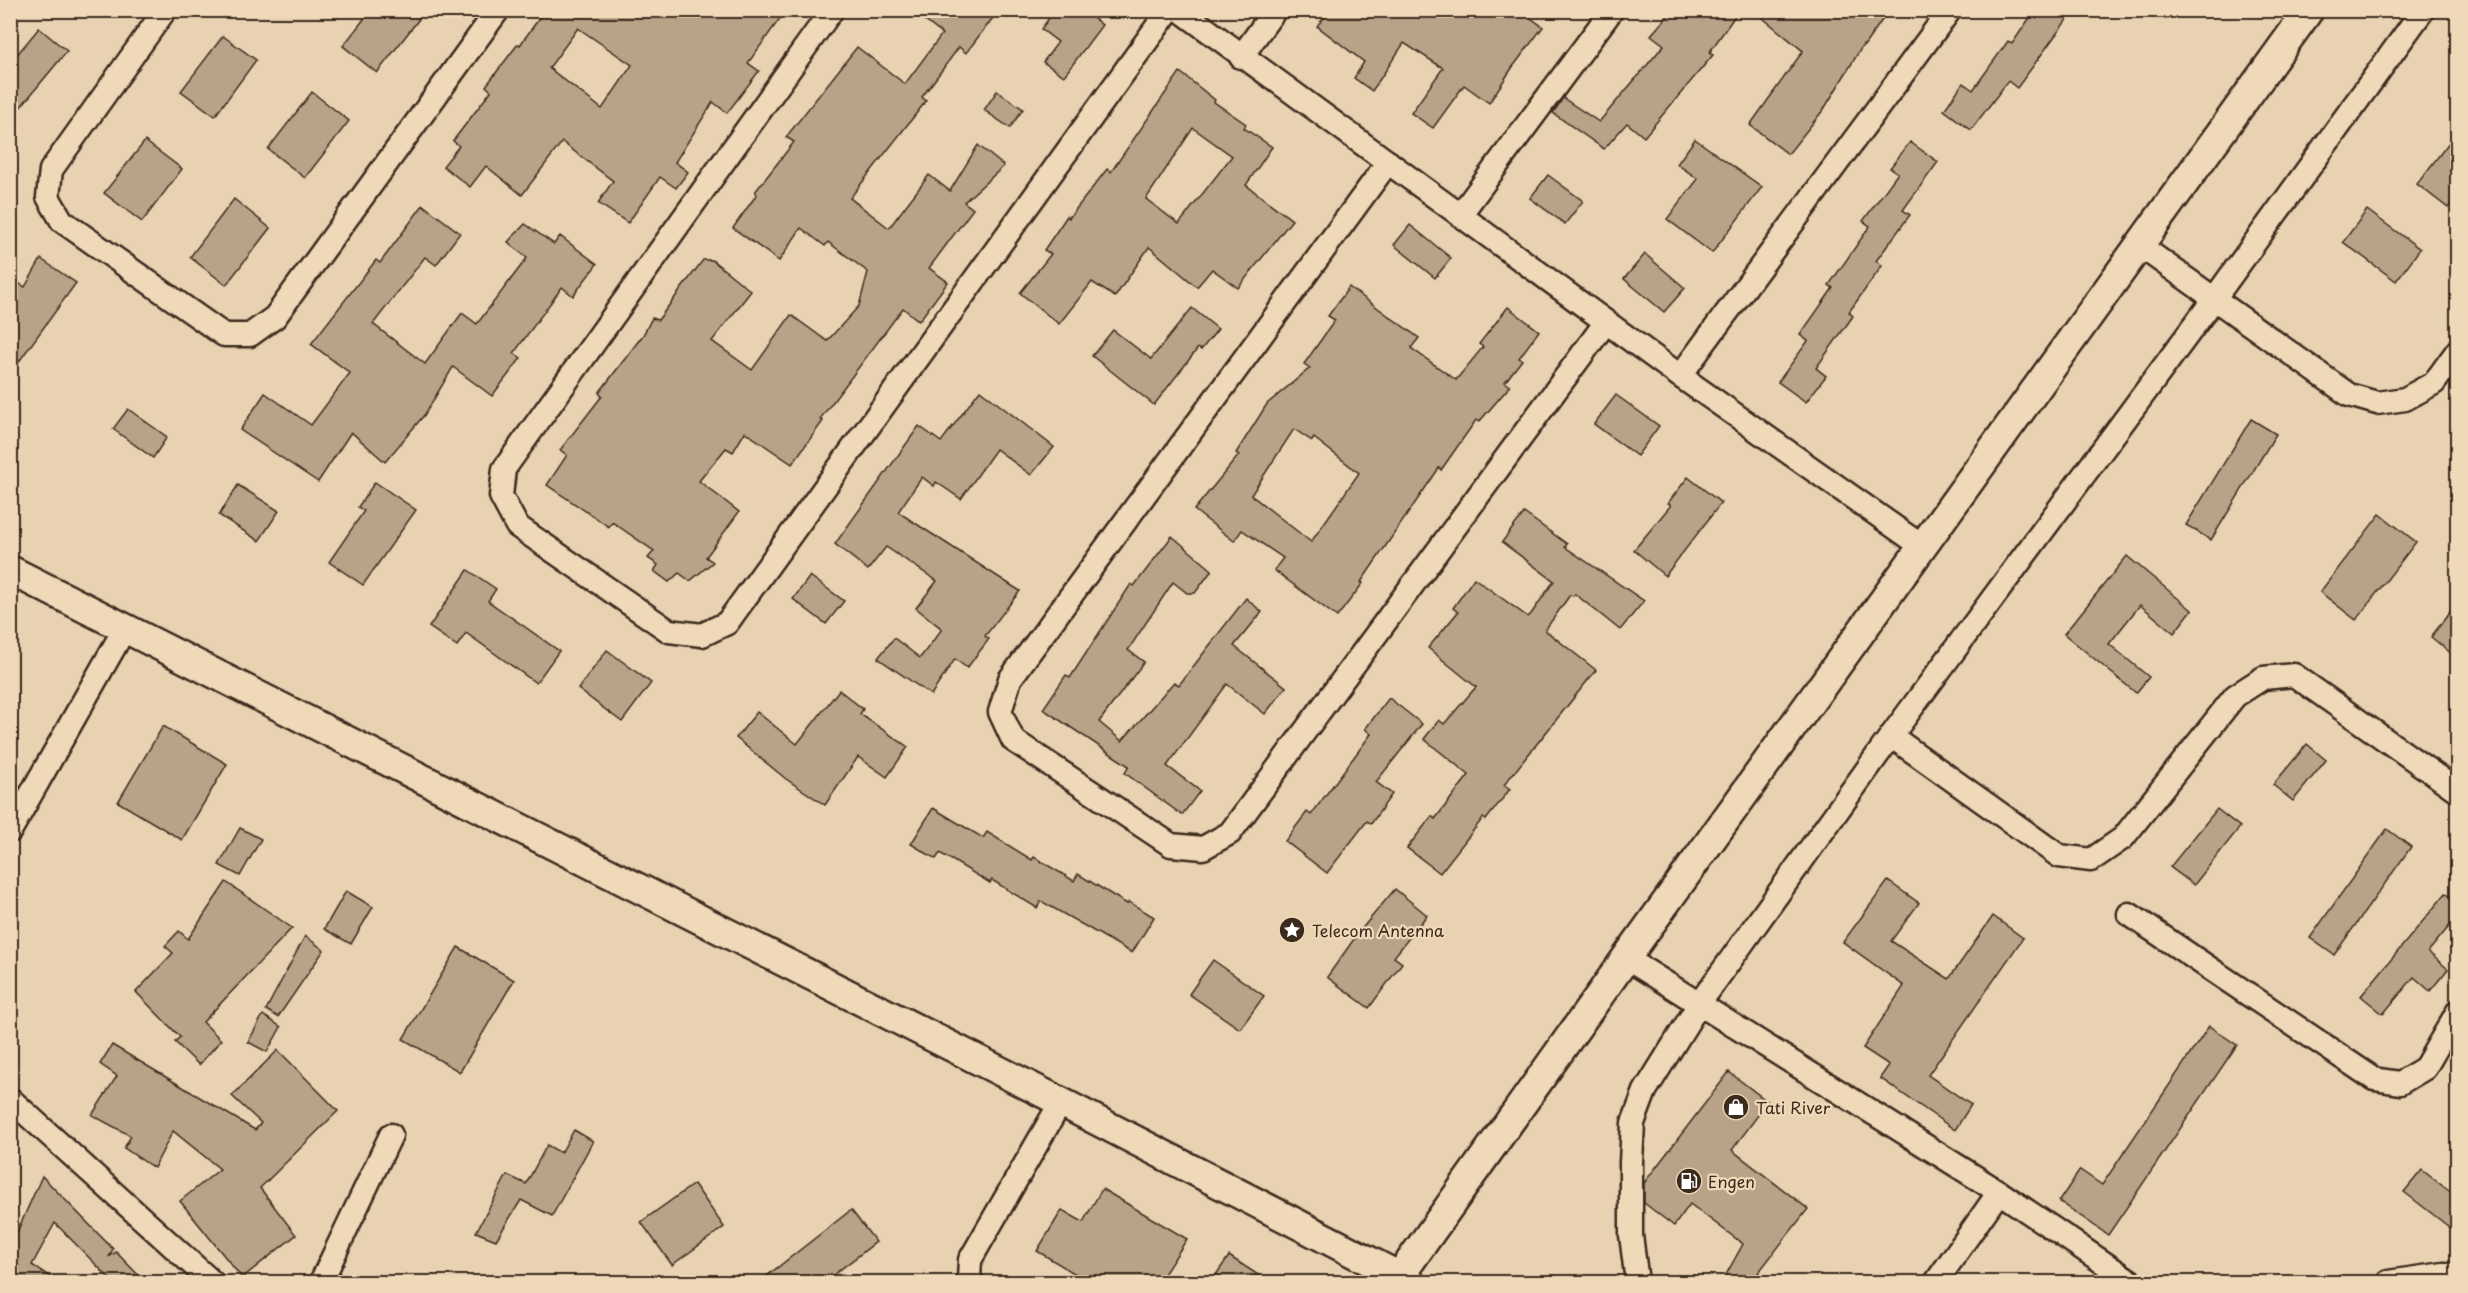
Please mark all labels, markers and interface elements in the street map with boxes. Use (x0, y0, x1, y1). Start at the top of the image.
place icon: Telecom Antenna (1277, 915, 1307, 945)
place label: Telecom Antenna (1312, 918, 1444, 942)
shop icon: Tati River (1721, 1092, 1751, 1122)
place label: Tati River (1756, 1095, 1831, 1119)
fuel station icon: Engen (1674, 1166, 1704, 1196)
place label: Engen (1708, 1169, 1755, 1193)

